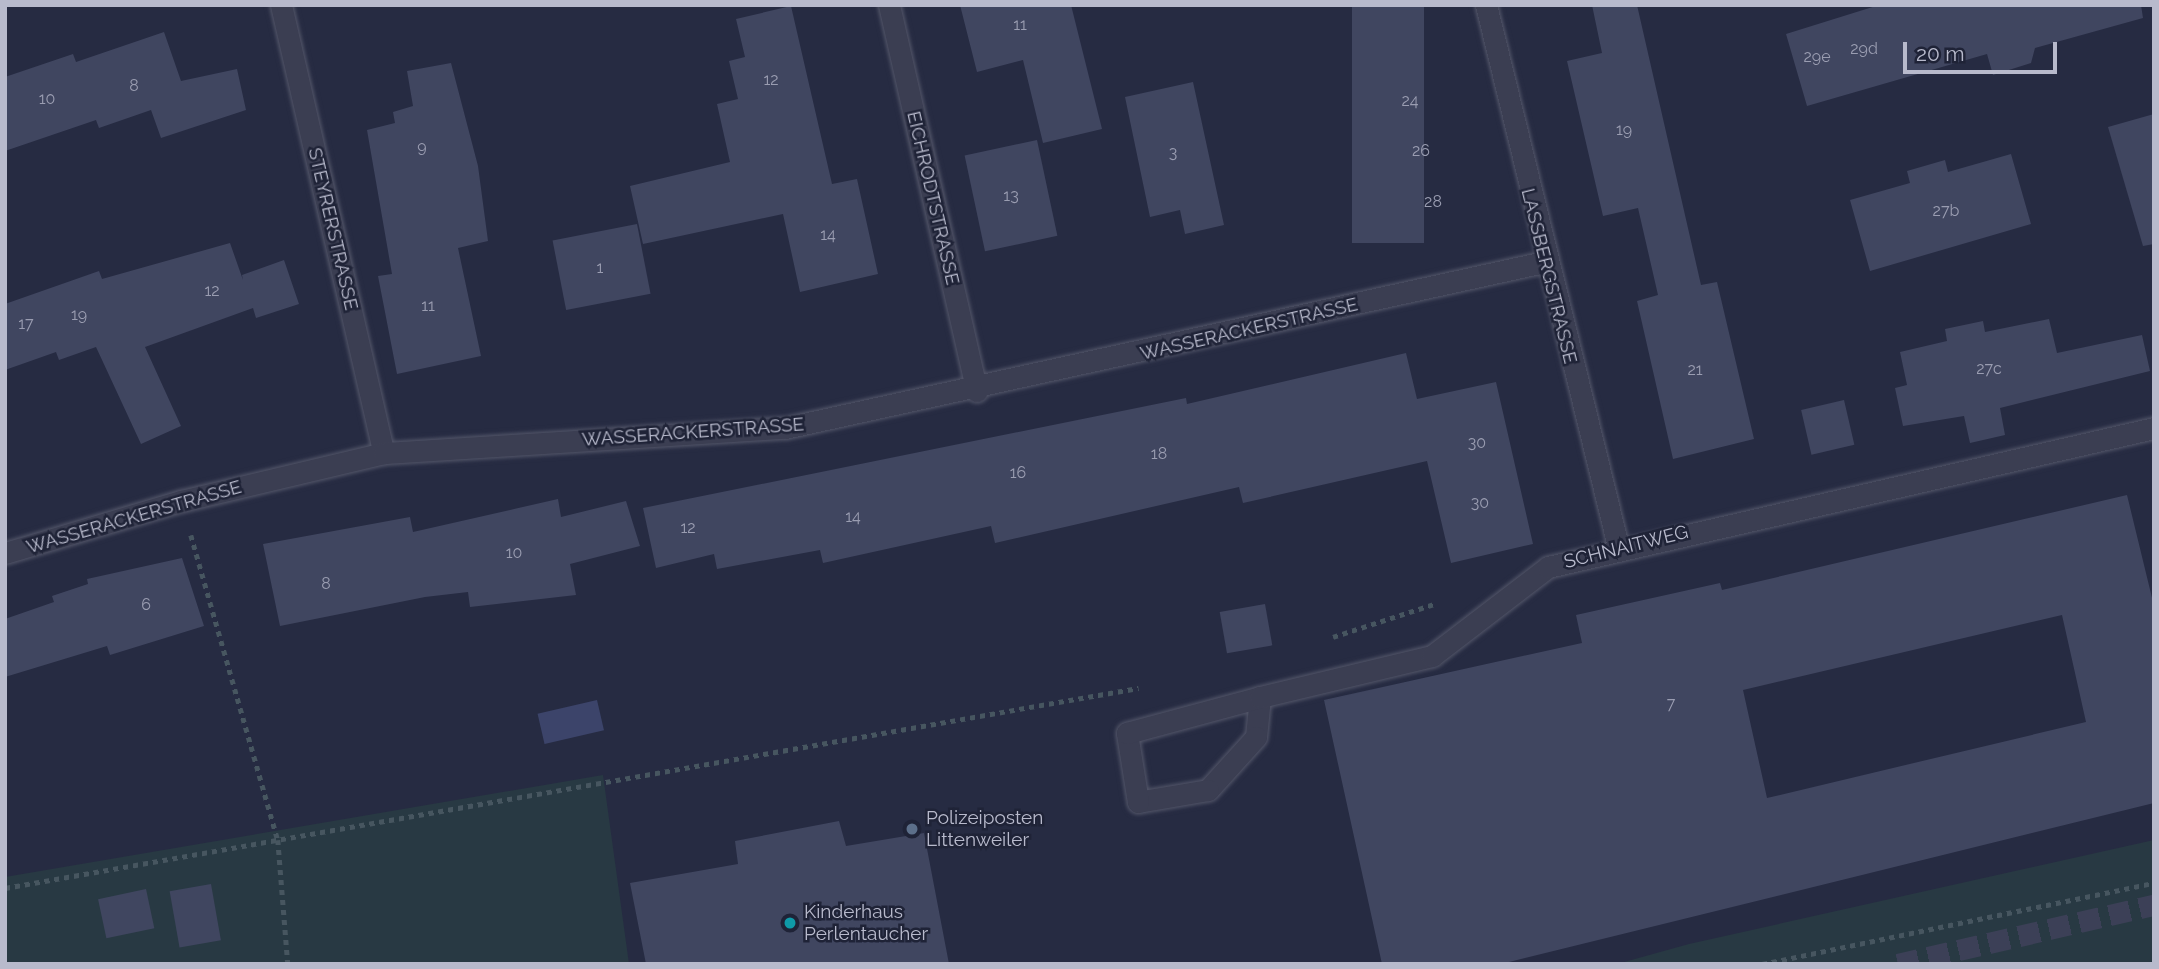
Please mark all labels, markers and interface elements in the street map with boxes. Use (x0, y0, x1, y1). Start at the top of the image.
house number: 11 (1013, 15, 1027, 35)
scale bar (1907, 28, 2061, 72)
house number: 29d (1850, 39, 1878, 59)
text: 20 m (1916, 41, 1964, 66)
house number: 29e (1803, 47, 1831, 67)
house number: 12 (763, 70, 779, 90)
house number: 8 (129, 76, 139, 96)
house number: 10 (39, 89, 55, 109)
house number: 24 (1401, 91, 1419, 111)
street label: EICHRODTSTRASSE (902, 109, 964, 287)
house number: 19 (1616, 120, 1632, 140)
house number: 9 (417, 137, 427, 157)
house number: 26 (1412, 141, 1430, 161)
house number: 3 (1169, 143, 1177, 163)
street label: STEYRERSTRASSE (303, 145, 363, 313)
house number: 13 (1003, 186, 1019, 206)
street label: LASSBERGSTRASSE (1516, 186, 1582, 366)
house number: 28 (1424, 192, 1442, 212)
house number: 27b (1933, 201, 1959, 221)
house number: 14 (820, 225, 836, 245)
house number: 1 (597, 258, 603, 278)
house number: 12 (204, 281, 220, 301)
street label: WASSERACKERSTRASSE (1138, 293, 1360, 365)
house number: 11 (421, 296, 435, 316)
house number: 19 (71, 305, 87, 325)
house number: 17 (18, 314, 34, 334)
house number: 27c (1976, 359, 2002, 379)
house number: 21 (1687, 360, 1703, 380)
street label: WASSERACKERSTRASSE (581, 413, 805, 451)
house number: 30 (1468, 433, 1486, 453)
house number: 18 (1151, 444, 1167, 464)
house number: 16 (1010, 463, 1026, 483)
street label: WASSERACKERSTRASSE (24, 475, 244, 559)
house number: 30 (1471, 493, 1489, 513)
house number: 14 (845, 507, 861, 527)
house number: 12 (680, 518, 696, 538)
street label: SCHNAITWEG (1562, 521, 1690, 573)
house number: 10 (506, 543, 522, 563)
house number: 8 (321, 574, 331, 594)
house number: 6 (141, 595, 151, 615)
house number: 7 (1667, 694, 1675, 714)
place label: Polizeiposten Littenweiler (926, 807, 1043, 851)
marker: Polizeiposten Littenweiler (904, 821, 920, 837)
place label: Kinderhaus Perlentaucher (804, 901, 928, 945)
marker: Kinderhaus Perlentaucher (782, 915, 798, 931)

